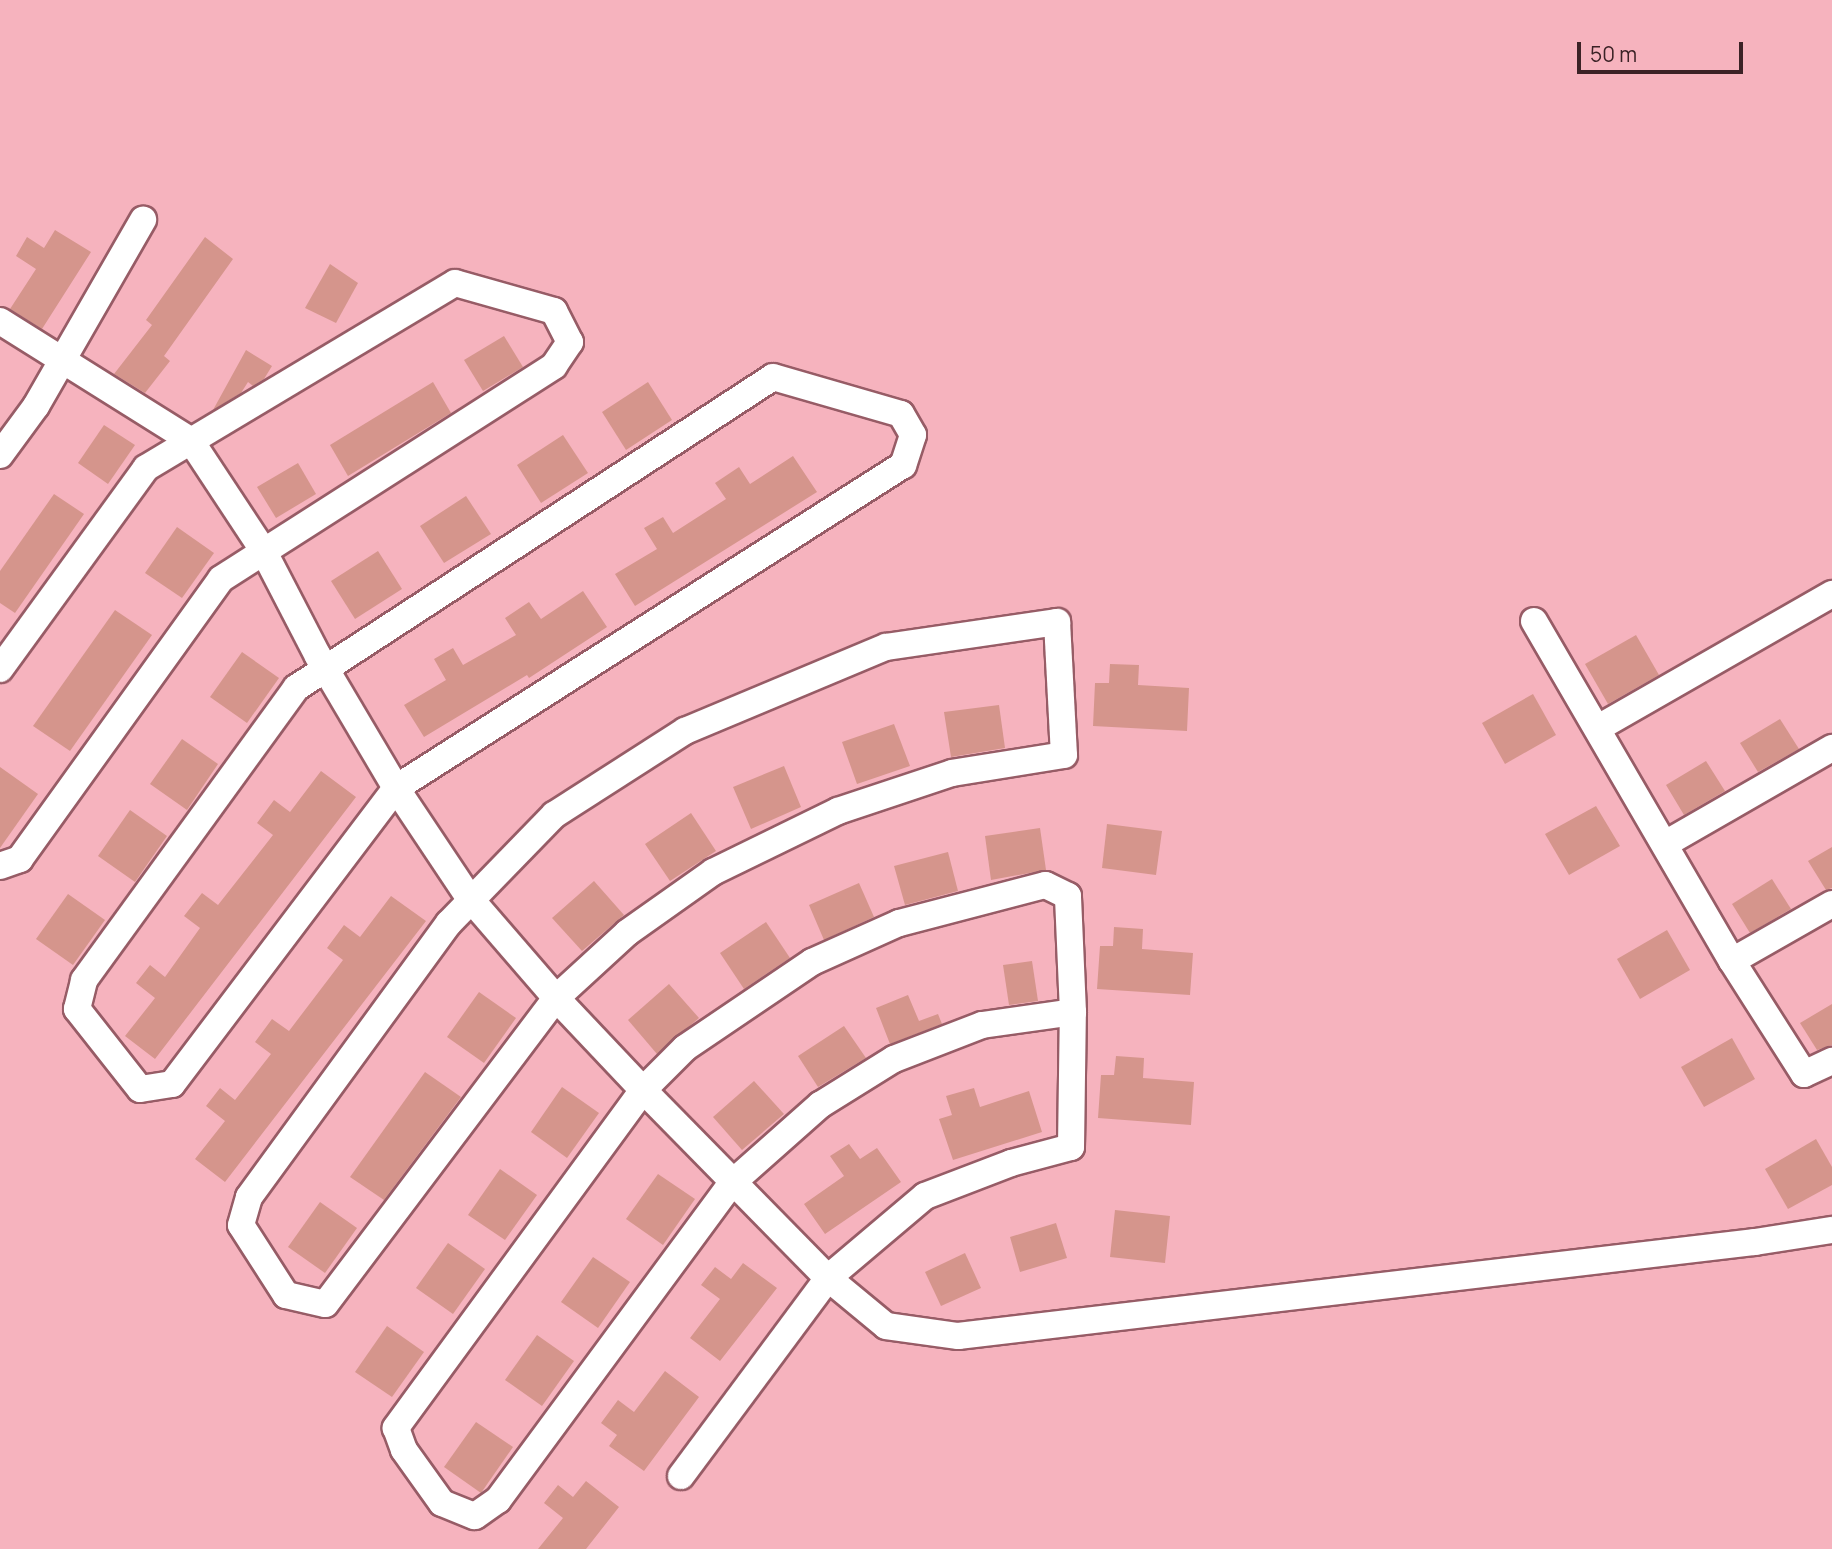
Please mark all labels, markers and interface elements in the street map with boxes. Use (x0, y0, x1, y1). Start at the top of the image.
scale bar (1580, 28, 1746, 72)
text: 50 m (1590, 40, 1637, 68)

